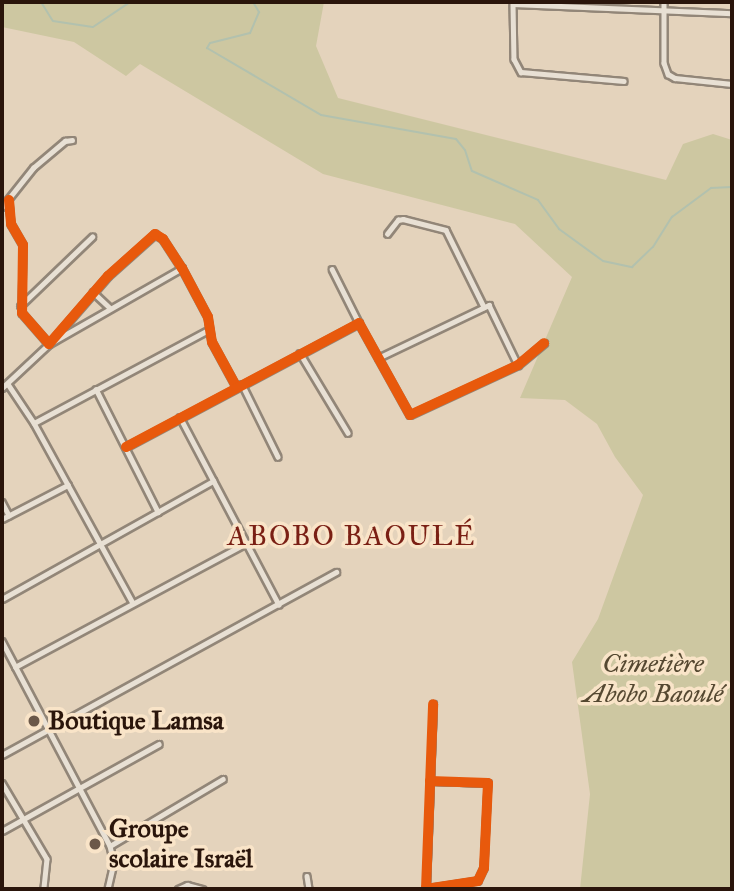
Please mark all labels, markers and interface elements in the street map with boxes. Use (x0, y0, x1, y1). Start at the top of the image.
district label: ABOBO BAOULÉ (229, 519, 475, 553)
park label: Cimetière Abobo Baoulé (583, 648, 723, 710)
place label: Boutique Lamsa (48, 705, 224, 737)
marker: Boutique Lamsa (26, 713, 42, 729)
place label: Groupe scolaire Israël (109, 813, 253, 874)
marker: Groupe scolaire Israël (87, 836, 103, 852)

